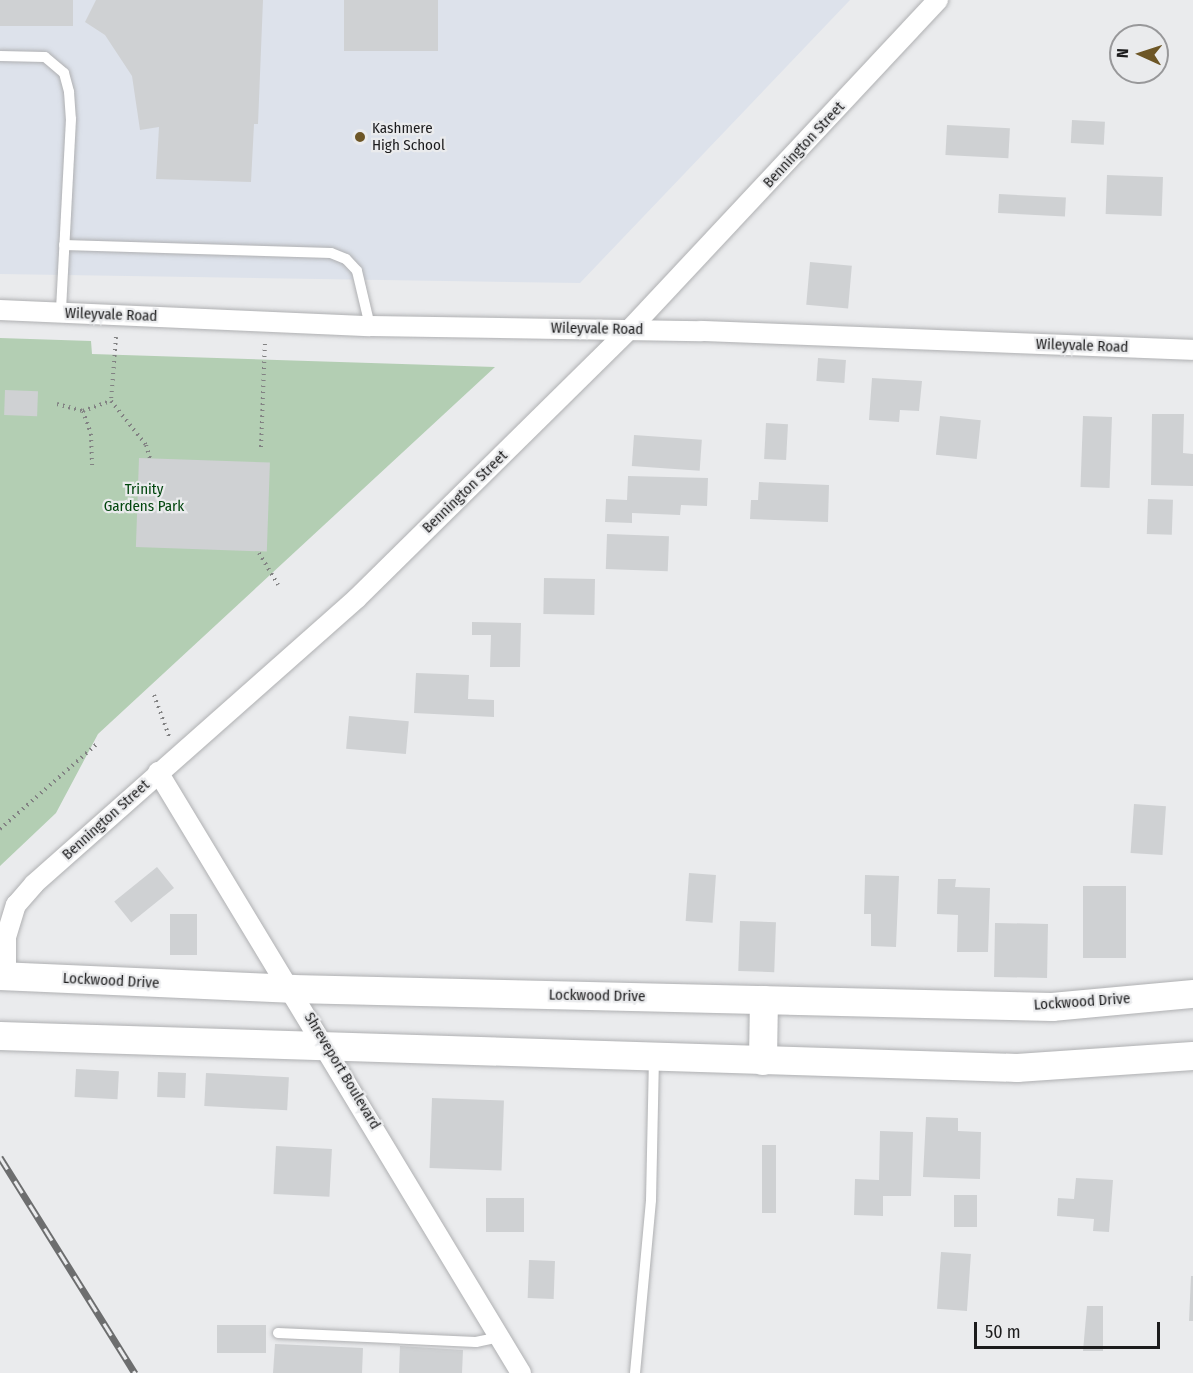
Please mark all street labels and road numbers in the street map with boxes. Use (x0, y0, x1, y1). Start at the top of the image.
street label: Bennington Street (760, 98, 848, 192)
street label: Wileyvale Road (64, 304, 158, 326)
street label: Wileyvale Road (551, 319, 643, 339)
street label: Wileyvale Road (1035, 335, 1129, 357)
street label: Bennington Street (419, 447, 511, 537)
street label: Bennington Street (59, 776, 153, 864)
street label: Lockwood Drive (62, 969, 160, 993)
street label: Lockwood Drive (549, 986, 645, 1006)
street label: Lockwood Drive (1033, 990, 1131, 1014)
street label: Shreveport Boulevard (300, 1009, 384, 1133)

